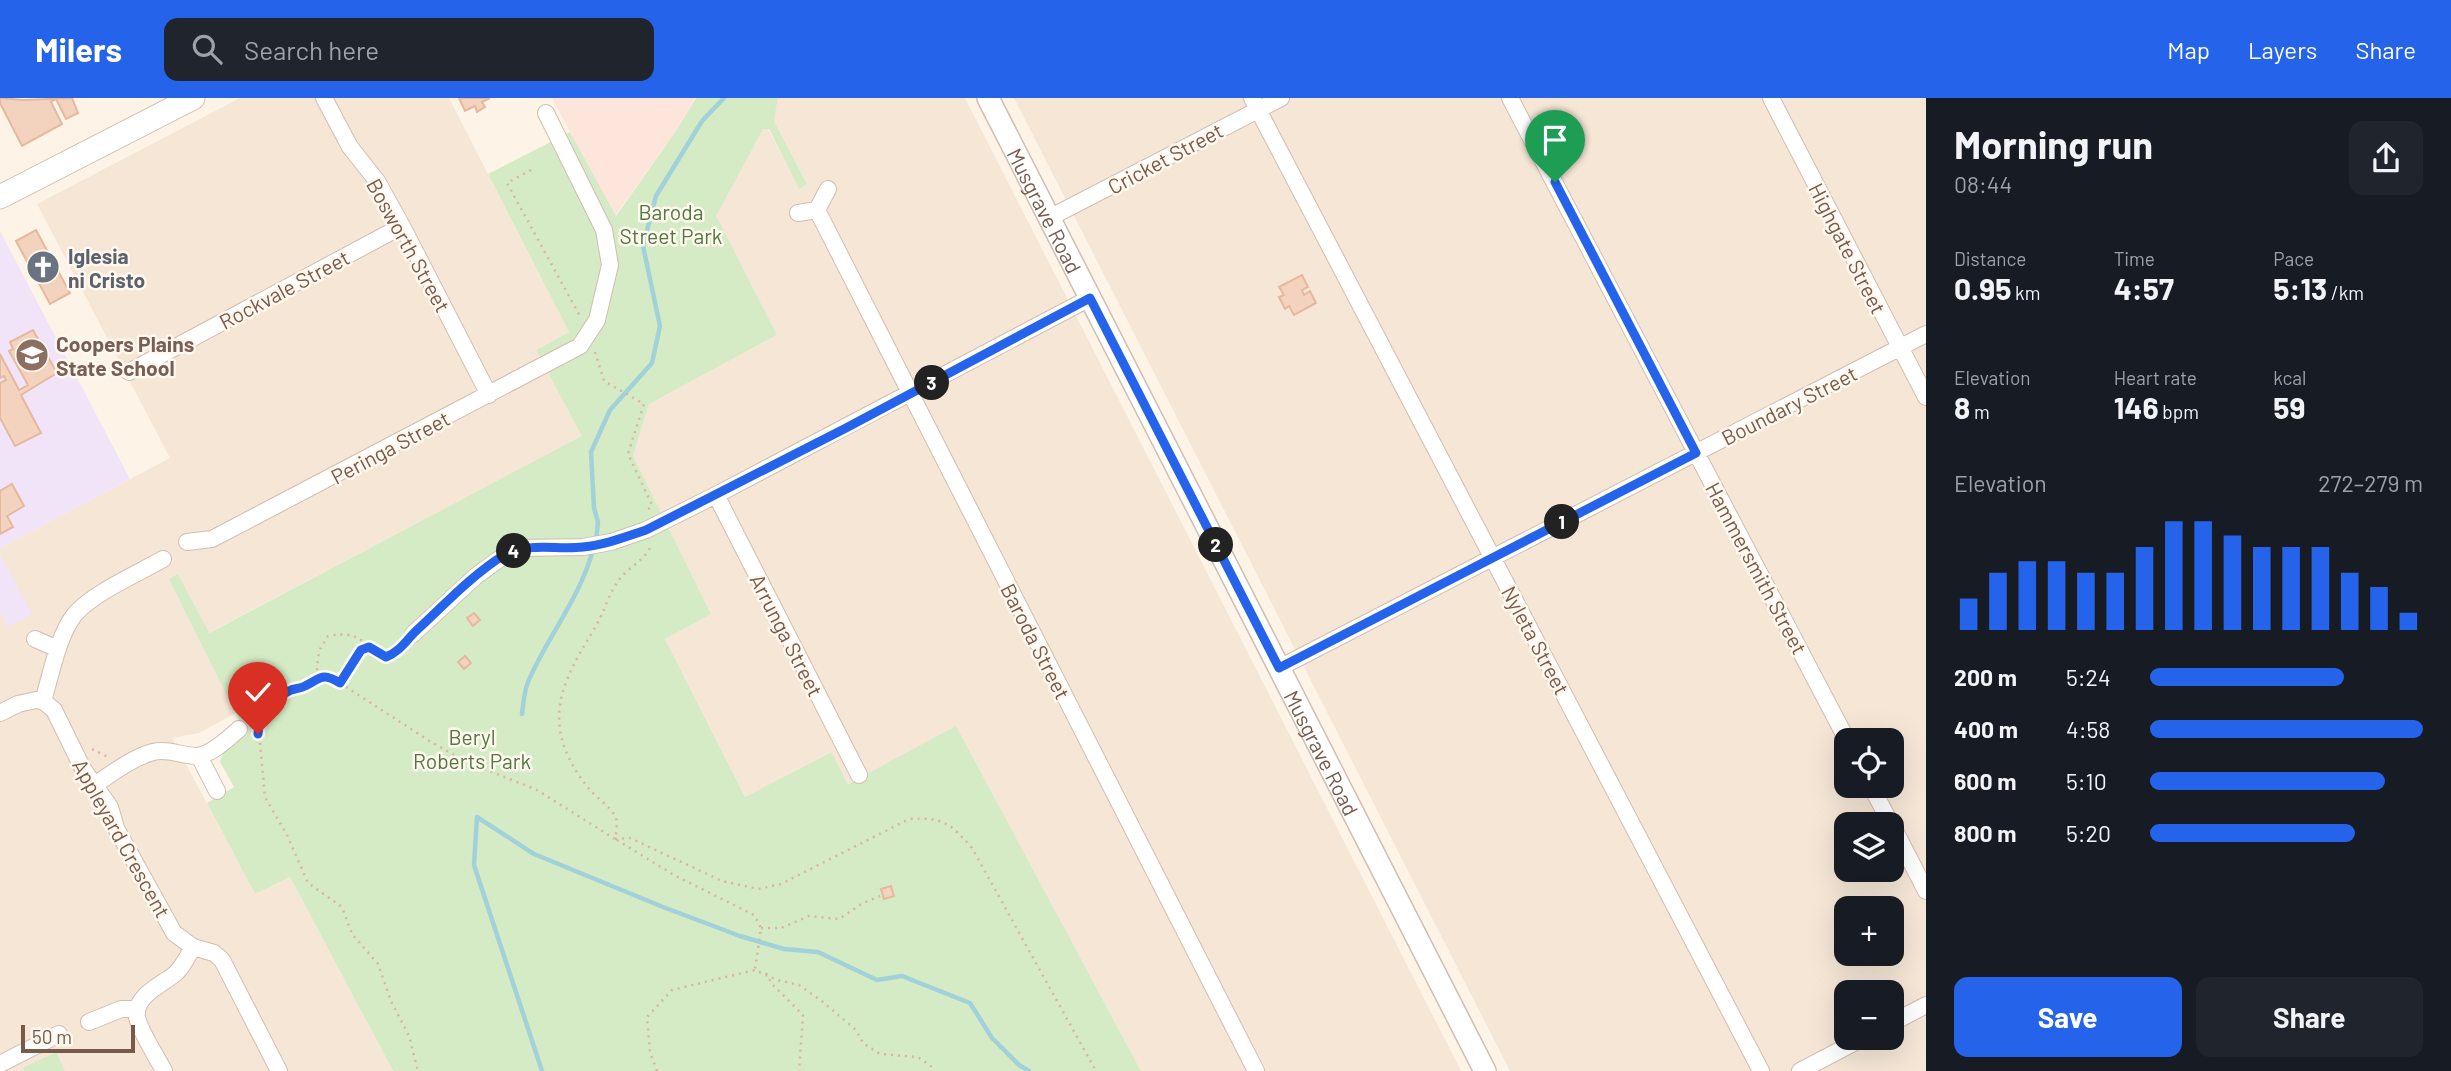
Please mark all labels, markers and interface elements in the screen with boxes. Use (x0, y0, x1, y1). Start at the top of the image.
search box (164, 18, 654, 81)
text: Milers (35, 29, 122, 69)
icon: search (188, 30, 226, 68)
text: Search here (244, 34, 379, 65)
text: Map (2167, 35, 2210, 64)
text: Layers (2248, 35, 2317, 64)
text: Share (2355, 35, 2416, 64)
pin (1525, 110, 1585, 182)
street label: Cricket Street (1103, 117, 1227, 199)
icon: arrive (1536, 121, 1574, 159)
text: Morning run (1954, 121, 2153, 167)
button: share (2349, 121, 2423, 195)
street label: Musgrave Road (1003, 143, 1088, 277)
text: 08:44 (1954, 170, 2012, 198)
street label: Bosworth Street (362, 174, 456, 316)
street label: Highgate Street (1804, 178, 1892, 318)
park label: Baroda Street Park (620, 199, 722, 248)
place label: Iglesia ni Cristo (68, 243, 145, 292)
street label: Rockvale Street (215, 244, 353, 334)
text: Distance (1954, 247, 2026, 270)
text: Time (2114, 247, 2155, 270)
text: Pace (2273, 247, 2314, 270)
church icon: Iglesia ni Cristo (24, 248, 62, 286)
text: 0.95 (1954, 270, 2011, 306)
text: 4:57 (2114, 270, 2174, 306)
text: 5:13 (2273, 270, 2327, 306)
text: km (2011, 281, 2040, 304)
text: /km (2327, 281, 2364, 304)
place label: Coopers Plains State School (56, 331, 194, 380)
school or university icon: Coopers Plains State School (13, 336, 51, 374)
street label: Boundary Street (1717, 360, 1861, 450)
pin: 3 (914, 366, 950, 400)
text: Elevation (1954, 366, 2031, 389)
text: Heart rate (2114, 366, 2197, 389)
text: kcal (2273, 366, 2306, 389)
text: 3 (926, 371, 937, 394)
text: 8 (1954, 389, 1970, 425)
text: 146 (2114, 389, 2159, 425)
text: 59 (2273, 389, 2305, 425)
text: m (1970, 400, 1990, 423)
text: bpm (2159, 400, 2199, 423)
street label: Peringa Street (326, 405, 454, 489)
text: Elevation (1954, 469, 2047, 497)
text: 272–279 m (2318, 469, 2423, 497)
street label: Hammersmith Street (1701, 478, 1813, 658)
pin: 1 (1544, 504, 1580, 540)
text: 1 (1558, 510, 1565, 533)
pin: 2 (1198, 528, 1234, 562)
pin: 4 (496, 533, 532, 568)
text: 2 (1210, 533, 1221, 556)
text: 4 (508, 539, 519, 562)
street label: Arrunga Street (745, 570, 829, 700)
street label: Baroda Street (996, 579, 1076, 703)
street label: Nyleta Street (1497, 581, 1575, 699)
pin (228, 662, 288, 734)
text: 200 m (1954, 663, 2017, 691)
text: 5:24 (2066, 663, 2111, 691)
icon: check (239, 673, 277, 711)
street label: Musgrave Road (1280, 686, 1365, 819)
text: 400 m (1954, 715, 2018, 743)
text: 4:58 (2066, 715, 2110, 743)
park label: Beryl Roberts Park (413, 724, 531, 773)
map controls (1834, 728, 1904, 1050)
button: locate (1834, 728, 1904, 798)
street label: Appleyard Crescent (68, 754, 176, 922)
text: 600 m (1954, 767, 2016, 795)
text: 5:10 (2066, 767, 2107, 795)
button: layers (1834, 812, 1904, 882)
text: 800 m (1954, 819, 2016, 847)
text: 5:20 (2066, 819, 2111, 847)
button: + (1834, 896, 1904, 966)
button: Save (1954, 977, 2182, 1057)
button: Share (2196, 977, 2423, 1057)
button: − (1834, 980, 1904, 1050)
scale bar (21, 1022, 135, 1054)
text: 50 m (32, 1025, 72, 1048)

